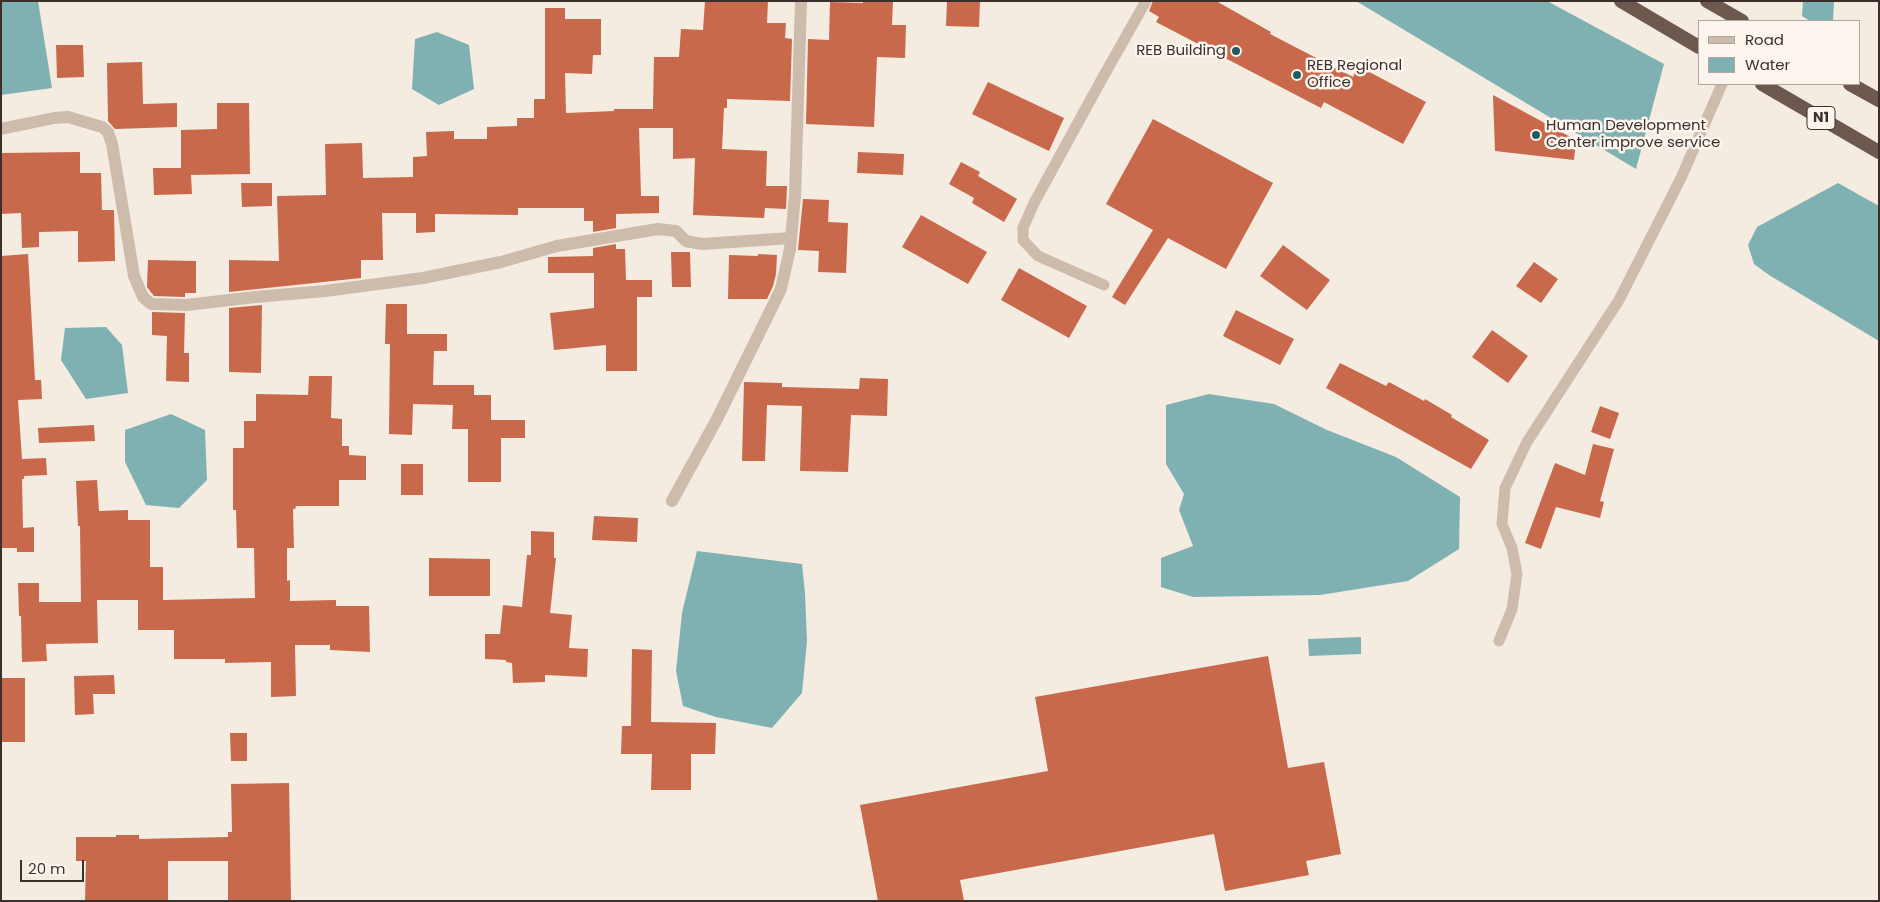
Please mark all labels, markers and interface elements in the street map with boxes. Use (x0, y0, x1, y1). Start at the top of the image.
legend (1698, 20, 1860, 85)
text: Road (1745, 29, 1784, 50)
place label: REB Building (1136, 42, 1226, 60)
marker: REB Building (1230, 45, 1242, 57)
text: Water (1745, 54, 1790, 75)
place label: REB Regional Office (1307, 57, 1402, 92)
marker: REB Regional Office (1291, 69, 1303, 81)
road number: N1 (1807, 106, 1835, 130)
place label: Human Development Center improve service (1546, 117, 1720, 152)
marker: Human Development Center improve service (1530, 129, 1542, 141)
scale bar (22, 850, 86, 882)
text: 20 m (28, 858, 66, 879)

